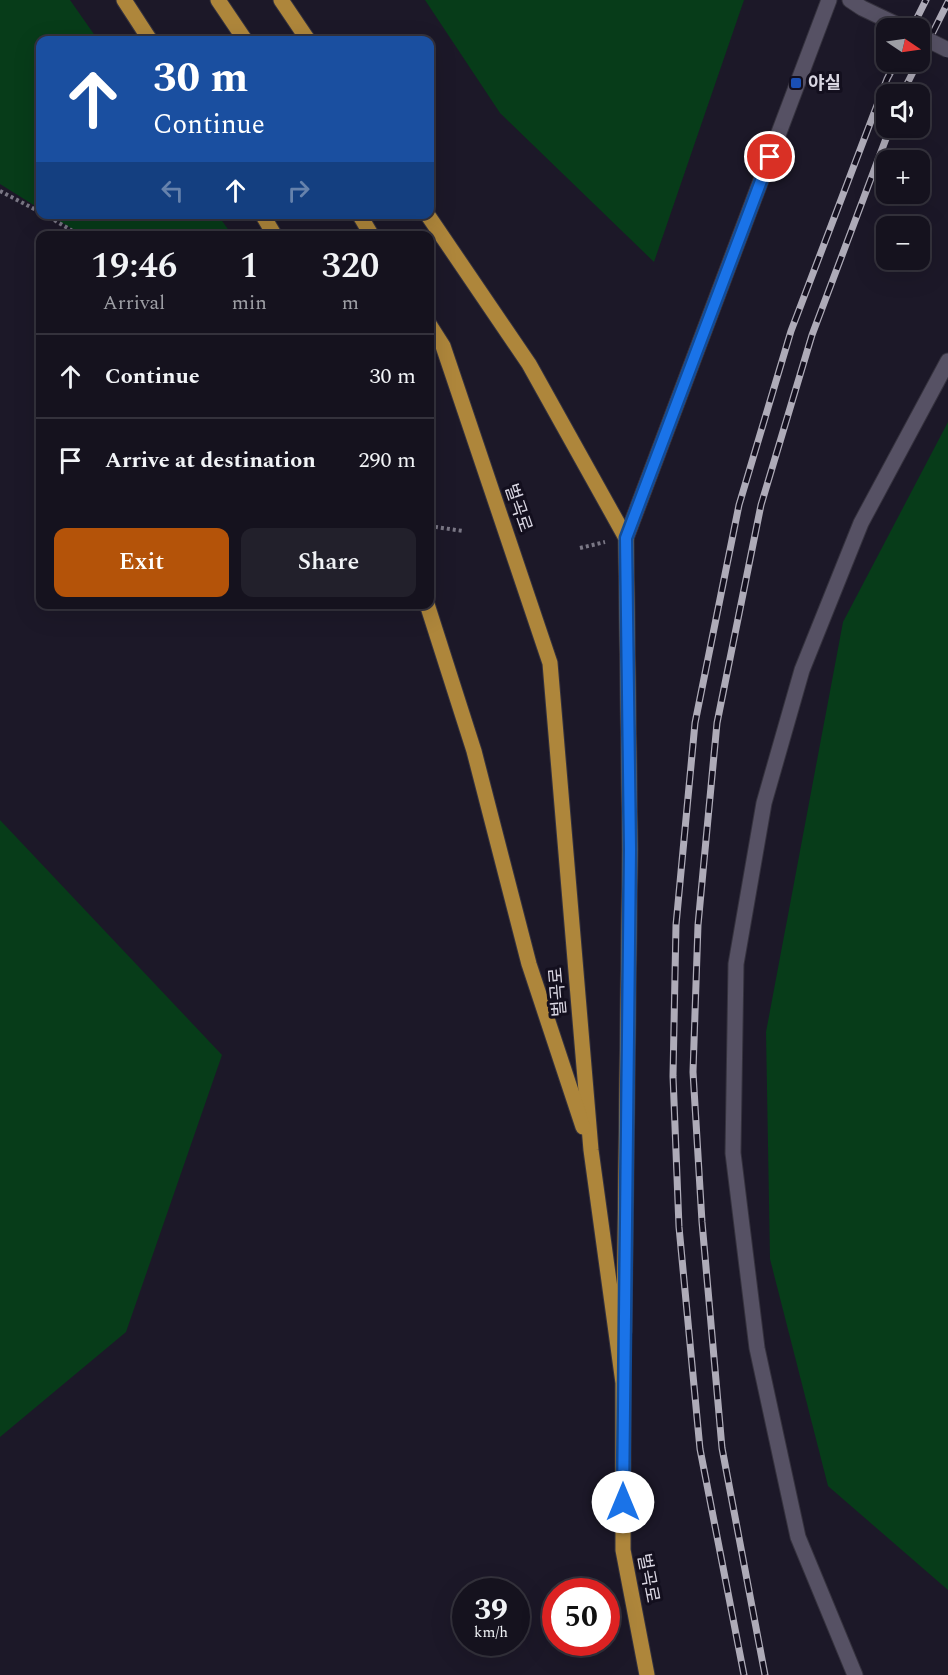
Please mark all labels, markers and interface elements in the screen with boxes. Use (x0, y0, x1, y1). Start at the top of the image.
north arrow (876, 18, 930, 72)
map controls (876, 18, 930, 270)
text: 30 m (153, 47, 248, 110)
icon: ahead (54, 60, 132, 138)
place label: 야실 (808, 70, 841, 97)
marker: 야실 (789, 76, 803, 90)
button: sound (876, 84, 930, 138)
text: Continue (153, 104, 265, 146)
pin (744, 131, 795, 182)
icon: arrive (753, 140, 786, 173)
button: + (876, 150, 930, 204)
icon: left (156, 174, 189, 207)
icon: ahead (219, 174, 252, 207)
icon: right (282, 174, 315, 207)
button: − (876, 216, 930, 270)
text: 19:46 (91, 239, 177, 294)
text: 1 (240, 239, 259, 294)
text: 320 (321, 239, 379, 294)
text: Arrival (103, 288, 165, 318)
text: min (232, 288, 267, 318)
text: m (342, 288, 359, 318)
icon: ahead (54, 360, 87, 393)
text: Continue (105, 360, 200, 393)
text: 30 m (370, 360, 416, 393)
icon: arrive (54, 444, 87, 477)
text: Arrive at destination (105, 444, 316, 477)
text: 290 m (359, 444, 416, 477)
street label: 벌곡로 (497, 480, 539, 536)
button: Exit (54, 528, 229, 597)
button: Share (241, 528, 416, 597)
street label: 벌곡로 (542, 966, 574, 1018)
position arrow (591, 1470, 655, 1534)
street label: 벌곡로 (630, 1551, 666, 1605)
speed limit sign: 50 (542, 1578, 620, 1656)
text: 39 (474, 1587, 508, 1633)
text: km/h (474, 1621, 508, 1644)

